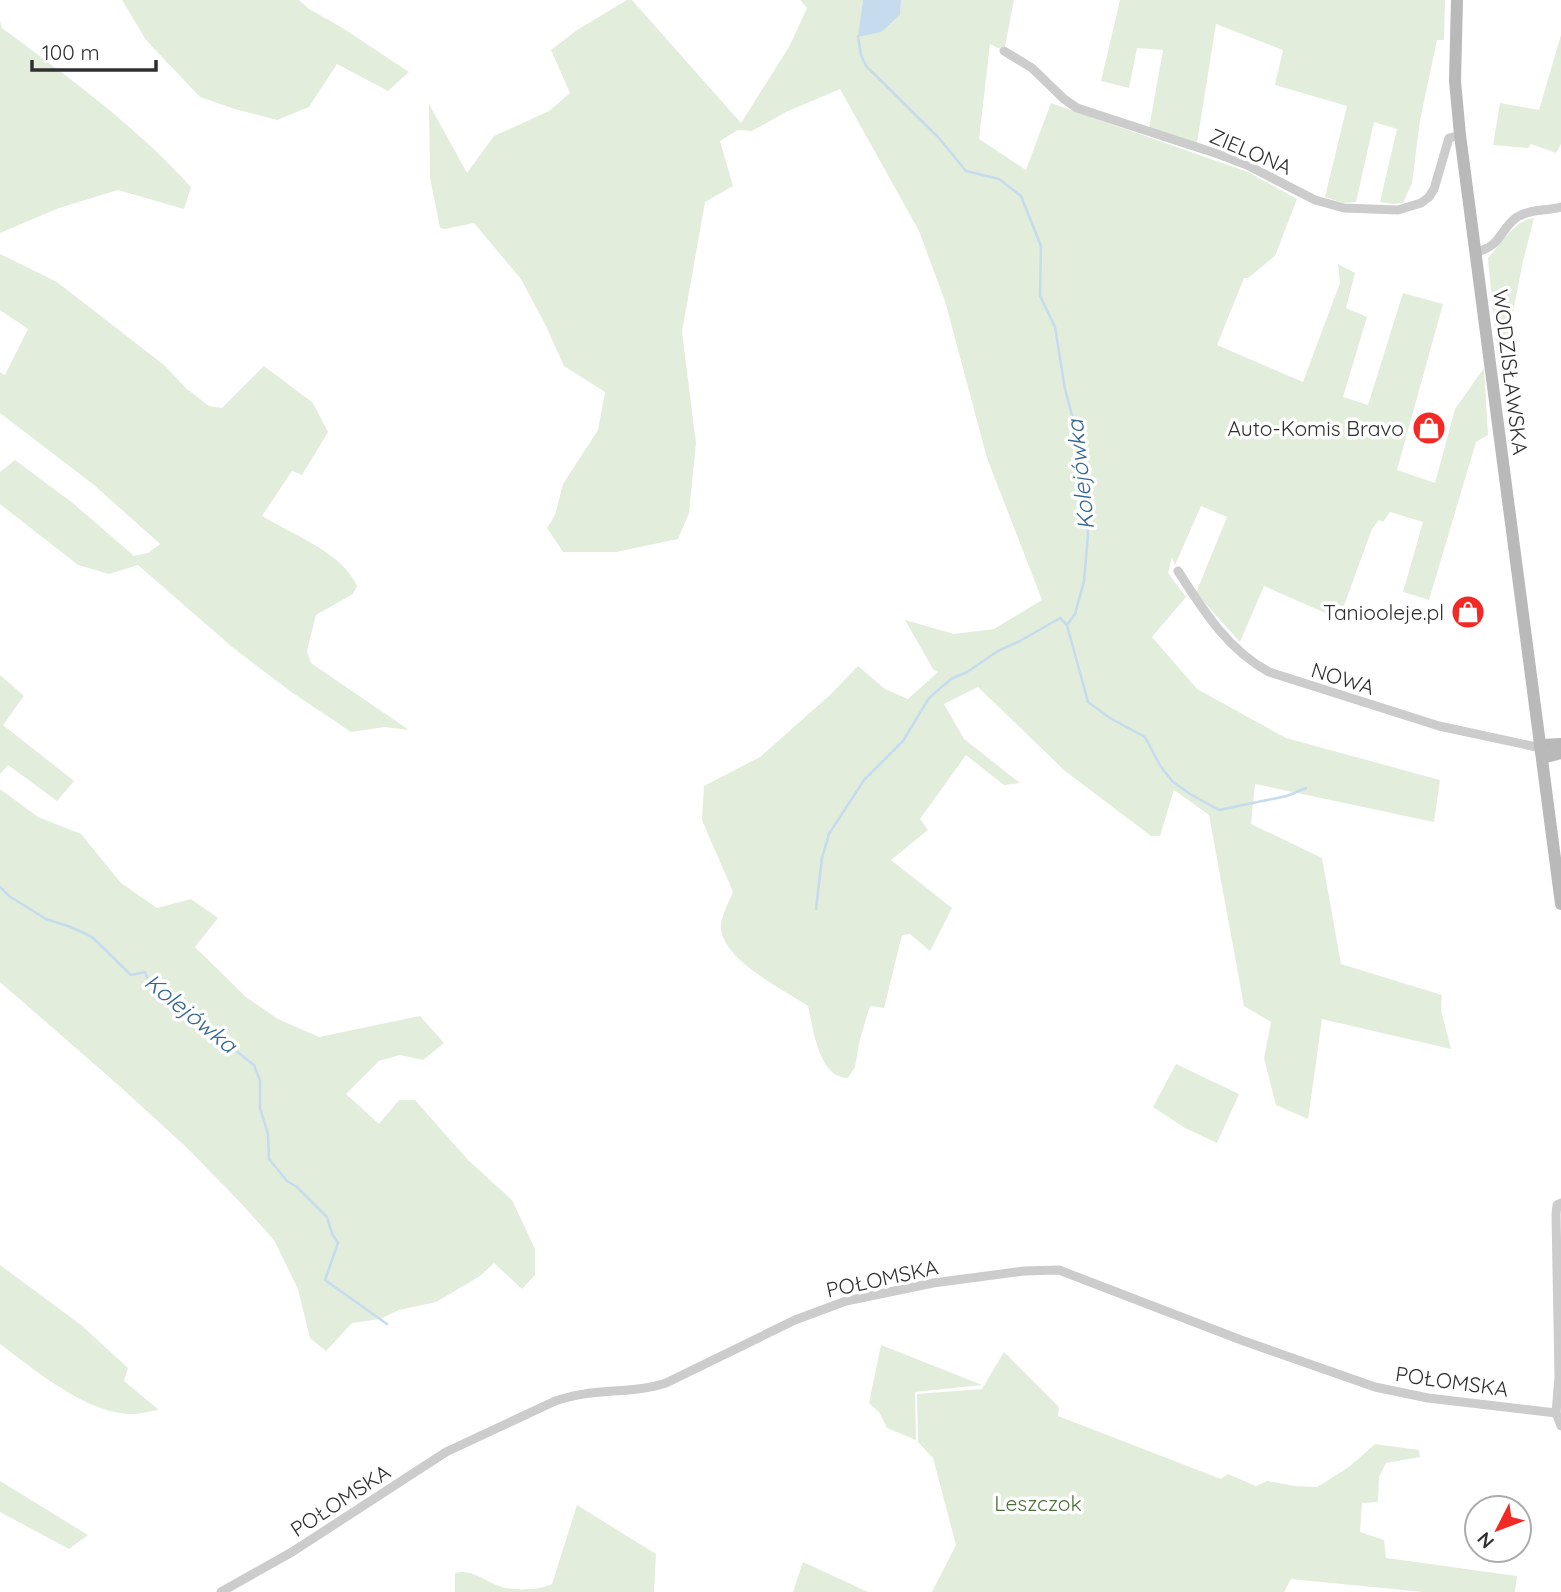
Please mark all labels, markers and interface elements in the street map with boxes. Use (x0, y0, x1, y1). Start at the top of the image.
scale bar (32, 28, 156, 72)
text: 100 m (42, 39, 100, 65)
street label: ZIELONA (1206, 122, 1296, 180)
street label: WODZISŁAWSKA (1488, 288, 1534, 456)
shop icon: Auto-Komis Bravo (1410, 409, 1448, 447)
place label: Auto-Komis Bravo (1227, 415, 1404, 441)
water label: Kolejówka (1060, 417, 1100, 531)
shop icon: Taniooleje.pl (1449, 593, 1487, 631)
place label: Taniooleje.pl (1323, 599, 1444, 625)
street label: NOWA (1308, 656, 1378, 700)
water label: Kolejówka (139, 967, 244, 1060)
street label: POŁOMSKA (824, 1253, 940, 1303)
street label: POŁOMSKA (1394, 1360, 1510, 1402)
street label: POŁOMSKA (285, 1458, 395, 1542)
park label: Leszczok (994, 1490, 1082, 1516)
north arrow (1463, 1494, 1533, 1564)
text: N (1472, 1527, 1499, 1554)

